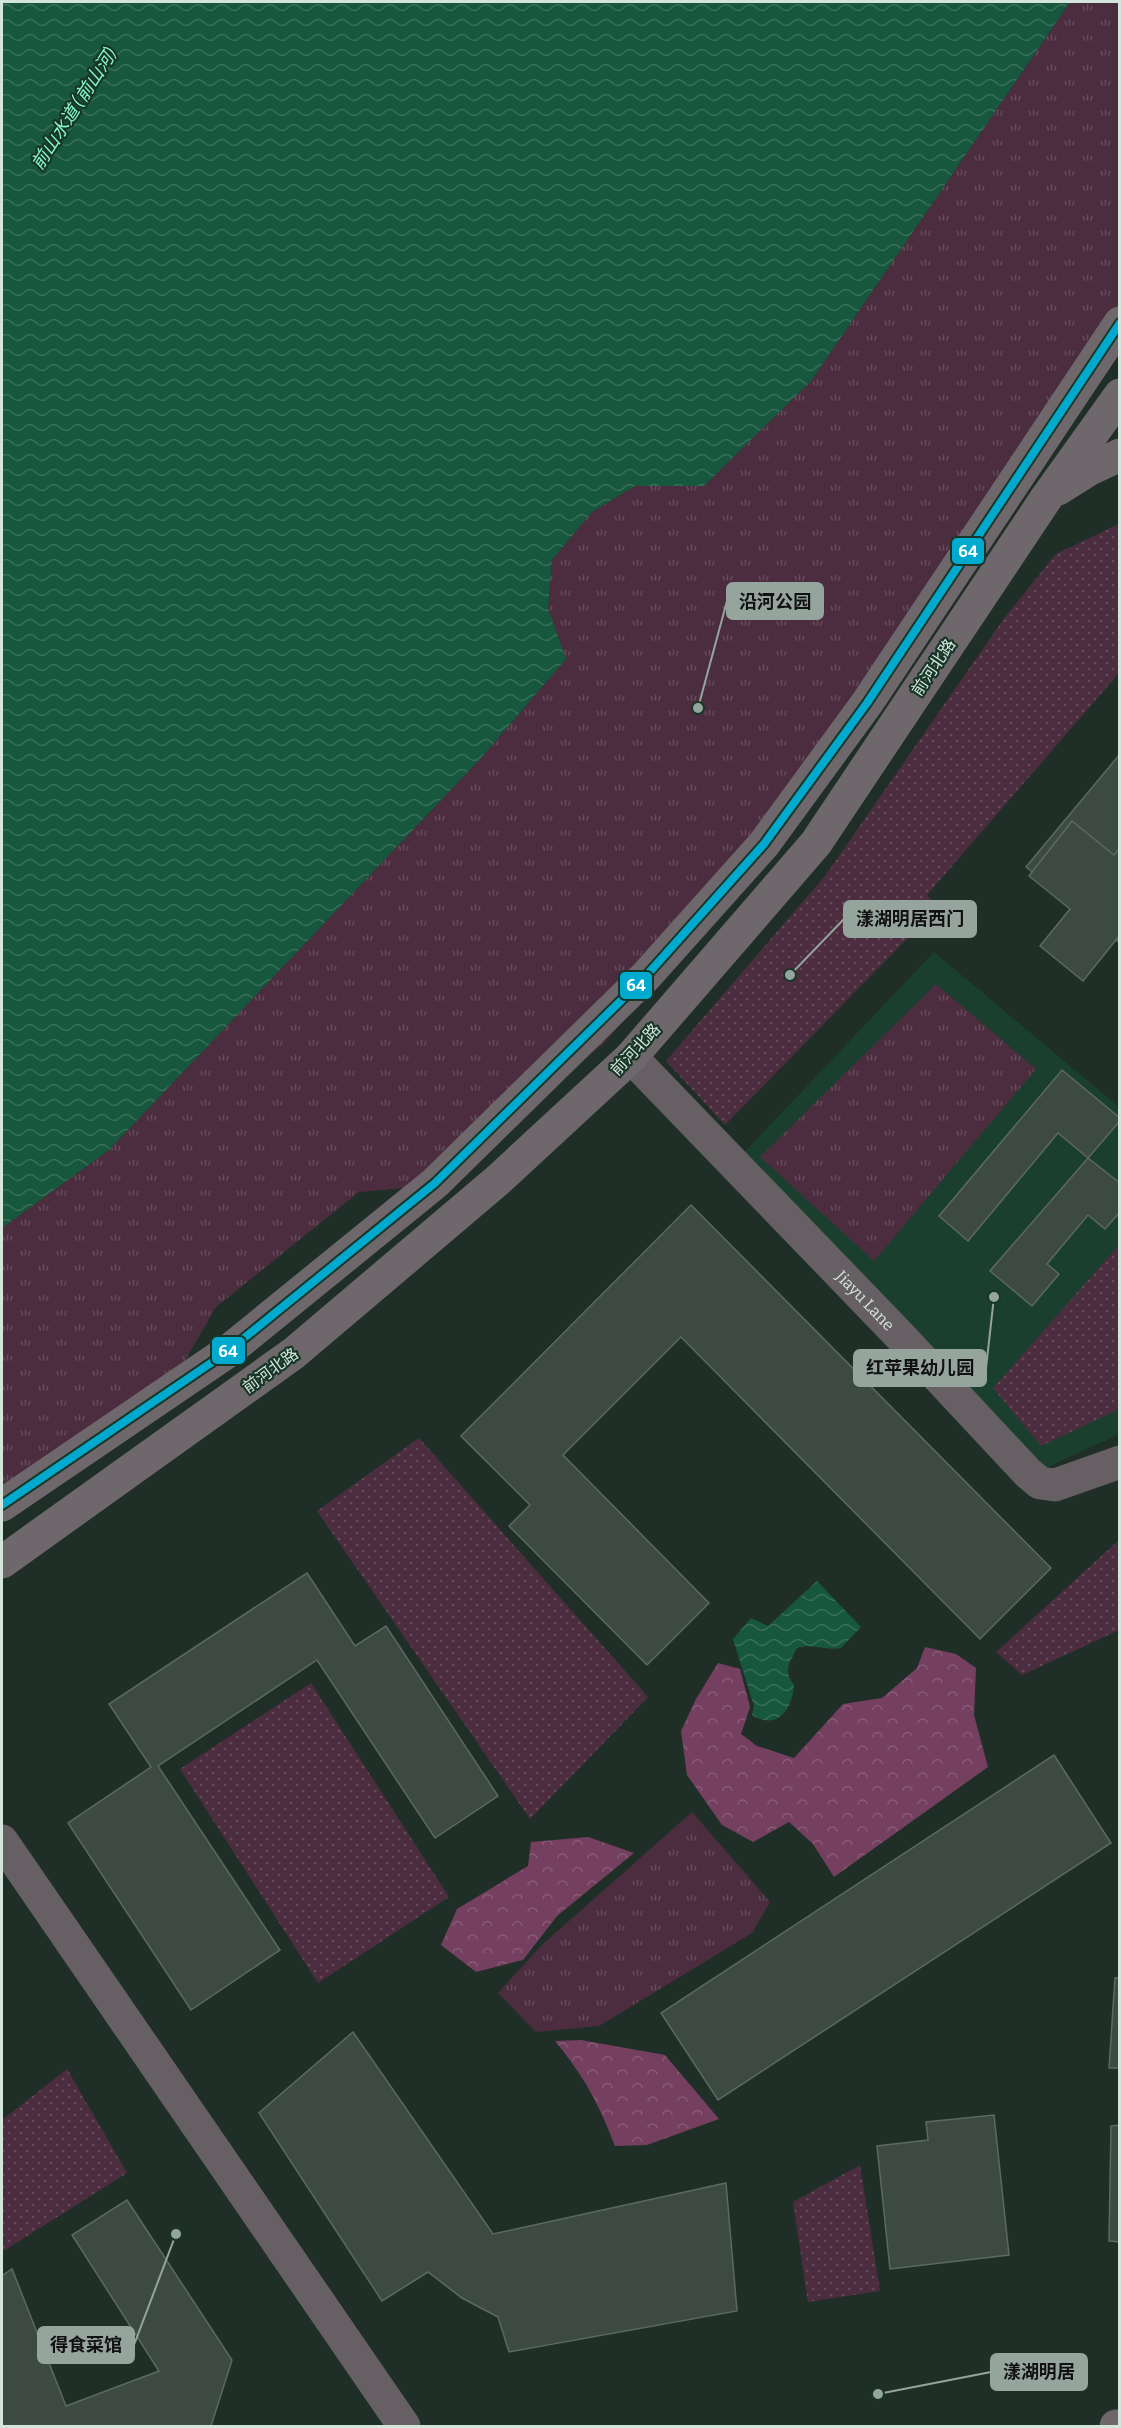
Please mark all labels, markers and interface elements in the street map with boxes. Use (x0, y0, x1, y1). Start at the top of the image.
water label: 前山水道 (前山河) (27, 44, 122, 174)
line badge: 64 (951, 537, 985, 565)
text: 64 (958, 542, 978, 561)
callout: 沿河公园 (727, 583, 823, 619)
text: 沿河公园 (739, 591, 811, 613)
street label: 前河北路 (908, 635, 959, 699)
callout: 漾湖明居西门 (844, 901, 976, 937)
text: 漾湖明居西门 (856, 908, 964, 930)
line badge: 64 (619, 971, 653, 1000)
text: 64 (626, 976, 646, 995)
street label: 前河北路 (607, 1019, 664, 1079)
street label: Jiayu Lane (831, 1266, 898, 1335)
line badge: 64 (211, 1336, 246, 1365)
text: 64 (218, 1342, 238, 1361)
street label: 前河北路 (239, 1344, 302, 1397)
callout: 红苹果幼儿园 (854, 1350, 986, 1386)
text: 红苹果幼儿园 (866, 1357, 974, 1379)
callout: 得食菜馆 (38, 2327, 134, 2363)
text: 得食菜馆 (50, 2334, 122, 2356)
callout: 漾湖明居 (991, 2354, 1087, 2390)
text: 漾湖明居 (1003, 2361, 1075, 2383)

